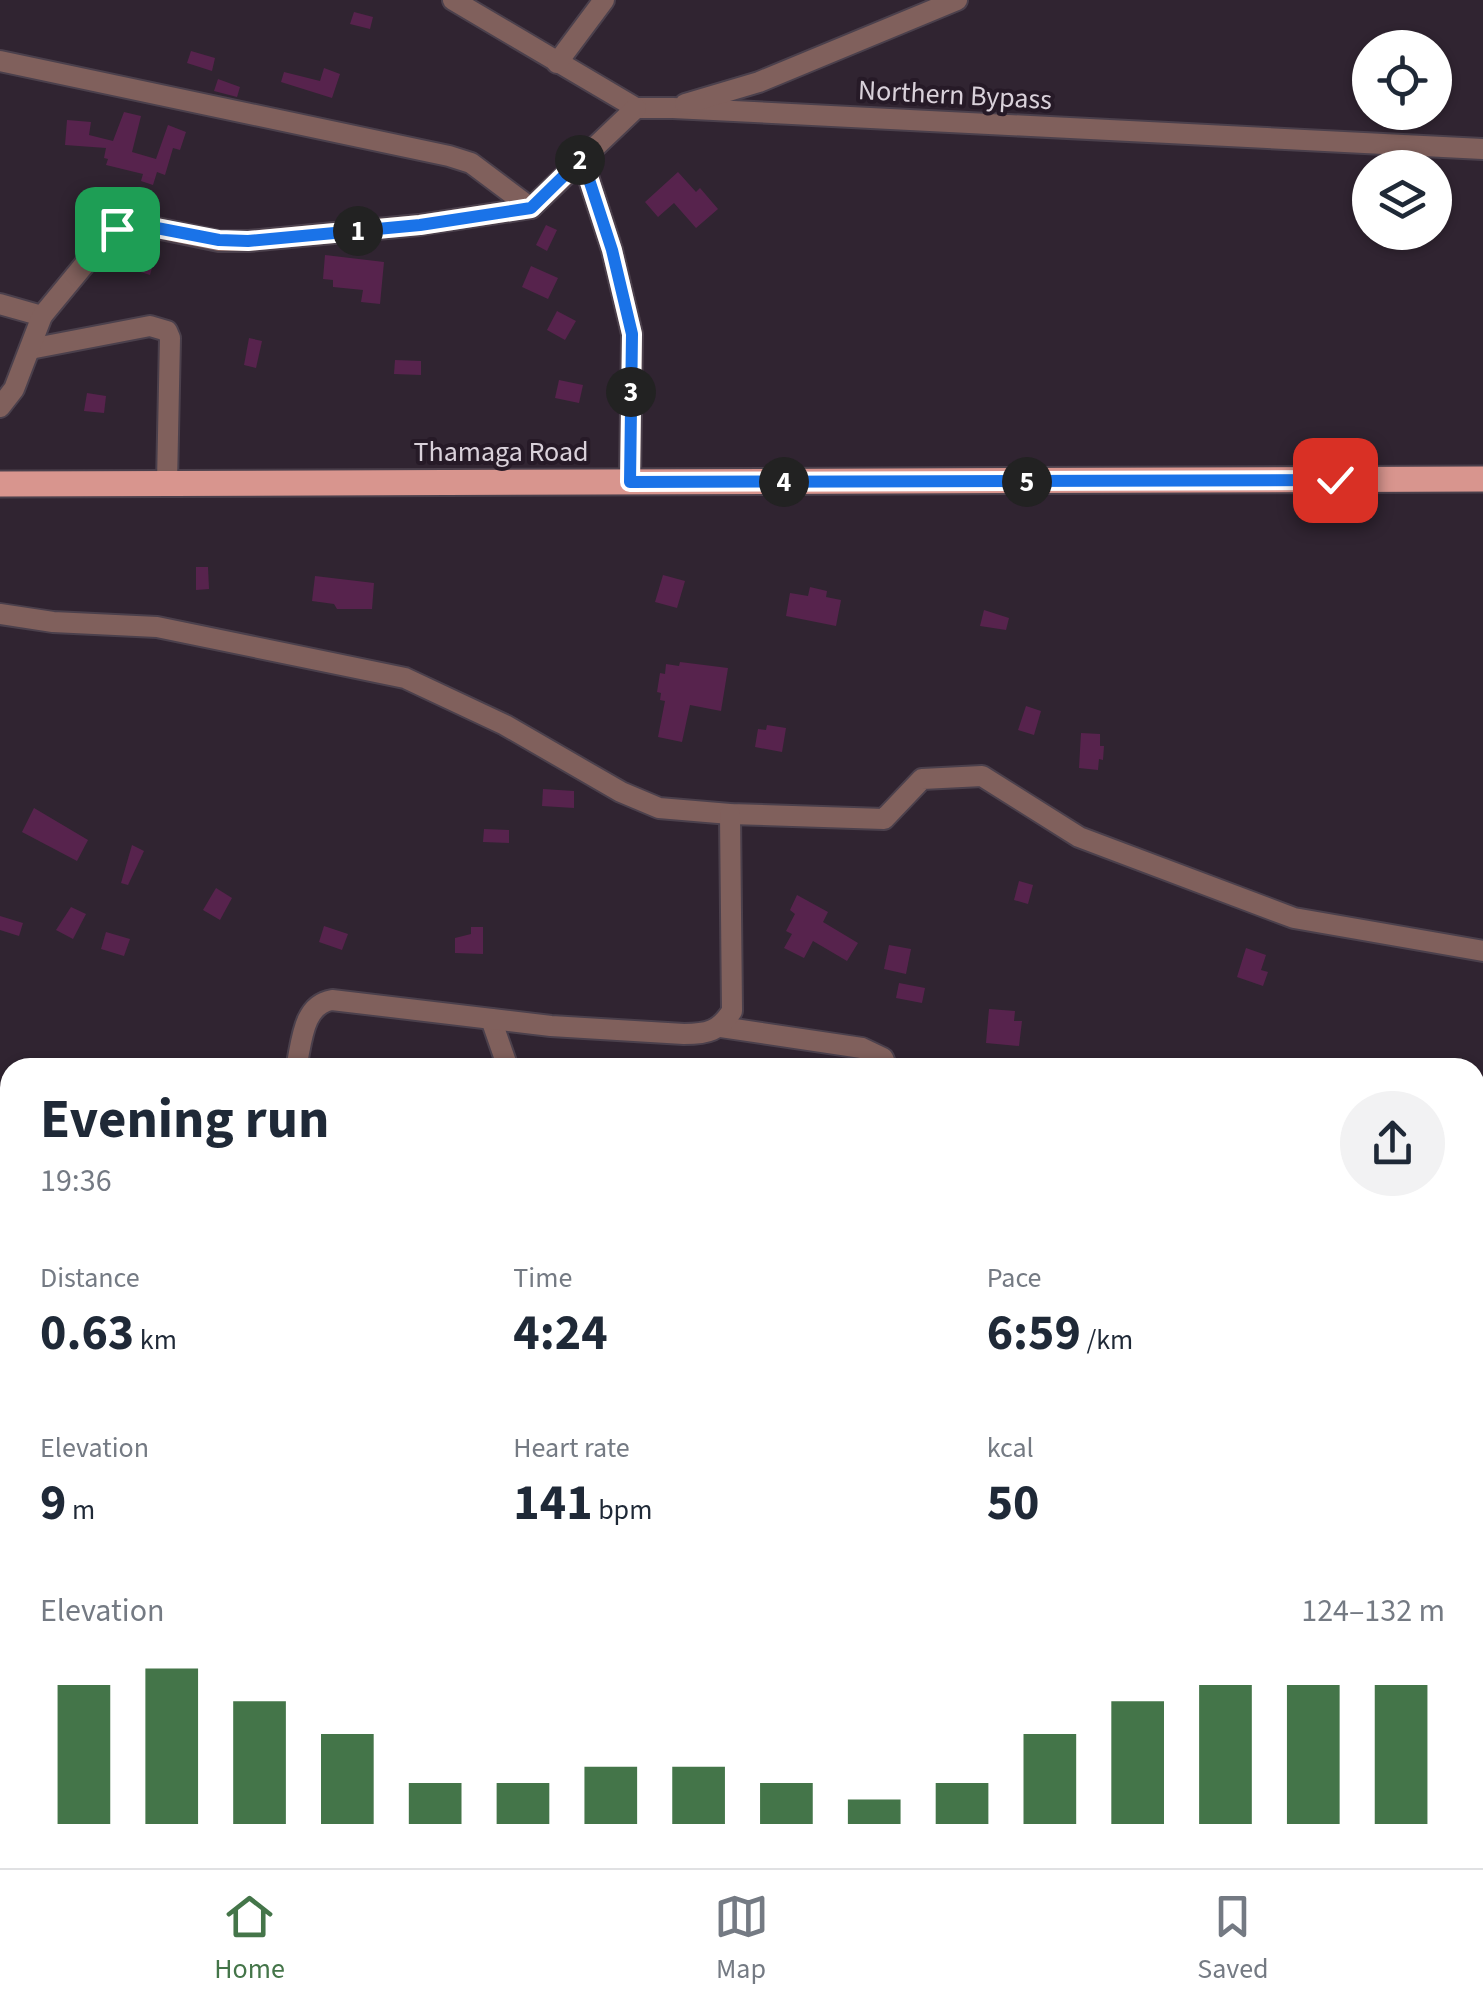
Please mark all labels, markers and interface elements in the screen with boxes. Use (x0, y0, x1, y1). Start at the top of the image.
map controls (1352, 30, 1452, 250)
button: locate (1352, 30, 1452, 130)
street label: Northern Bypass (857, 70, 1053, 120)
pin: 2 (555, 135, 605, 185)
text: 2 (573, 140, 587, 180)
button: layers (1352, 150, 1452, 250)
pin (75, 187, 160, 272)
icon: arrive (90, 202, 145, 257)
pin: 1 (333, 206, 383, 256)
text: 1 (351, 211, 365, 251)
pin: 3 (606, 367, 656, 417)
text: 3 (624, 372, 638, 412)
street label: Thamaga Road (413, 432, 589, 472)
pin (1293, 438, 1378, 523)
icon: check (1308, 453, 1363, 508)
pin: 4 (759, 457, 809, 507)
pin: 5 (1002, 457, 1052, 507)
text: 4 (777, 462, 791, 502)
text: 5 (1020, 462, 1034, 502)
text: Evening run (40, 1081, 329, 1159)
button: share (1340, 1091, 1445, 1196)
text: 19:36 (40, 1158, 112, 1204)
text: Distance (40, 1258, 140, 1298)
text: Time (513, 1258, 572, 1298)
text: Pace (987, 1258, 1042, 1298)
text: 0.63 (40, 1298, 134, 1369)
text: 4:24 (513, 1298, 608, 1369)
text: 6:59 (987, 1298, 1081, 1369)
text: km (134, 1320, 177, 1360)
text: /km (1081, 1320, 1133, 1360)
text: Elevation (40, 1428, 149, 1468)
text: Heart rate (513, 1428, 630, 1468)
text: kcal (987, 1428, 1034, 1468)
text: 9 (40, 1468, 66, 1539)
text: 141 (513, 1468, 593, 1539)
text: 50 (987, 1468, 1039, 1539)
text: m (66, 1490, 95, 1530)
text: bpm (593, 1490, 652, 1530)
text: Elevation (40, 1588, 165, 1634)
text: 124–132 m (1301, 1588, 1445, 1634)
tab: Home (214, 1889, 285, 1989)
tab: Map (714, 1889, 769, 1989)
tab: Saved (1197, 1889, 1269, 1989)

